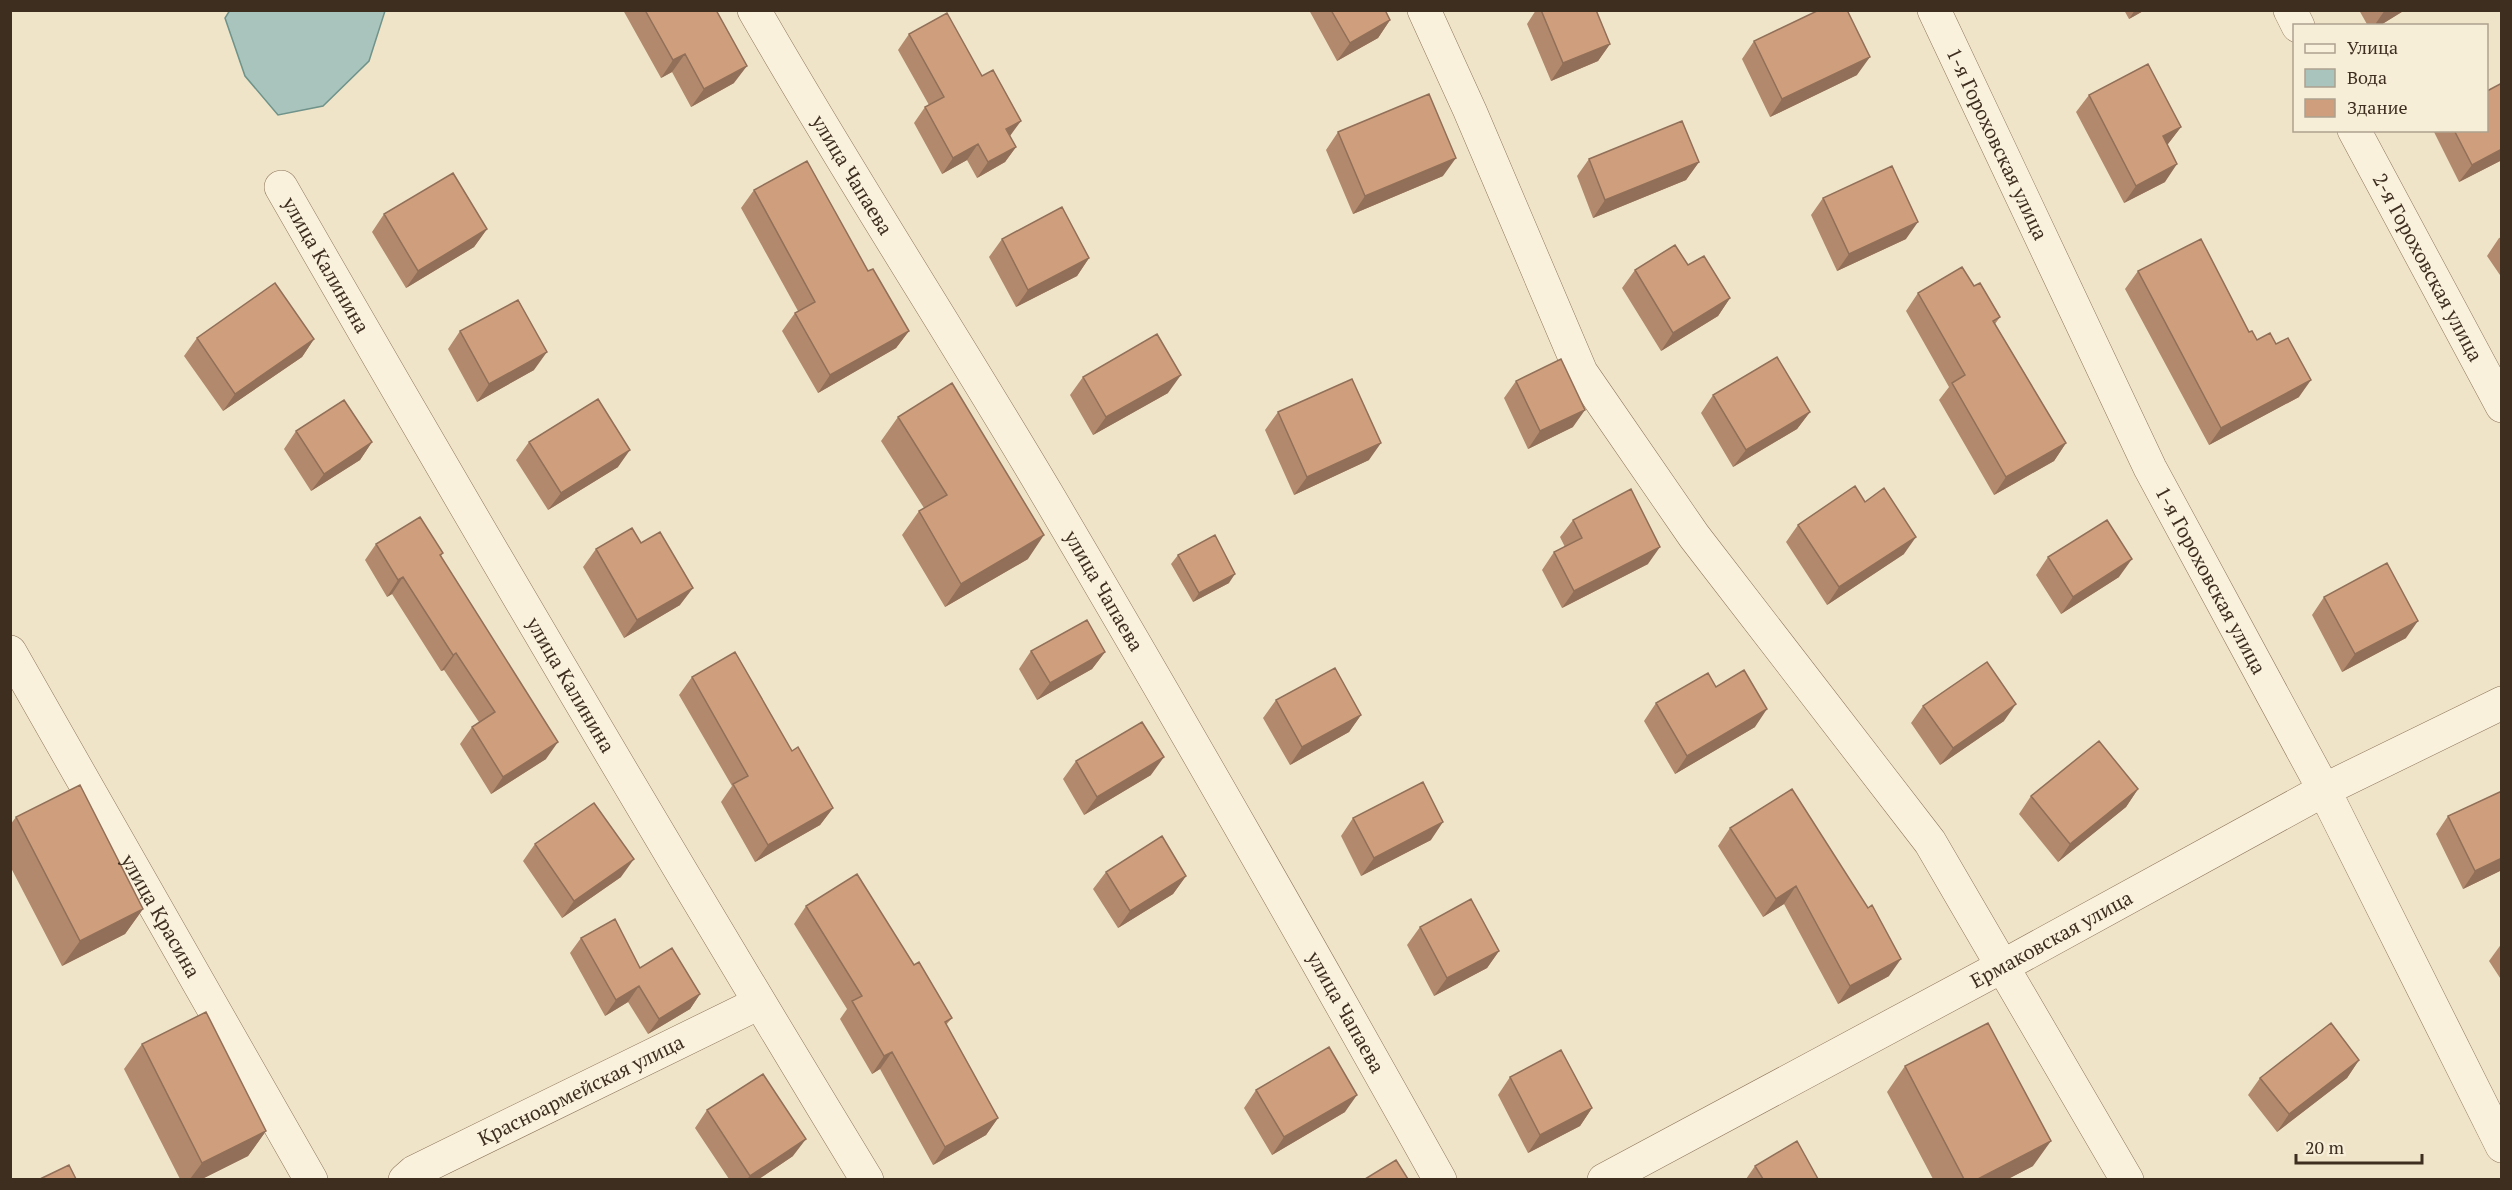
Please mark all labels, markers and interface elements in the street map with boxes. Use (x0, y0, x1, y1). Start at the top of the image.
legend (2293, 24, 2488, 132)
text: Улица (2347, 35, 2398, 59)
street label: 1-я Гороховская улица (1941, 43, 2055, 244)
text: Вода (2347, 65, 2387, 89)
text: Здание (2347, 95, 2407, 119)
street label: улица Чапаева (805, 109, 900, 240)
street label: 2-я Гороховская улица (2367, 168, 2490, 366)
street label: улица Калинина (276, 191, 376, 338)
street label: 1-я Гороховская улица (2149, 481, 2273, 679)
street label: улица Чапаева (1058, 524, 1150, 656)
street label: улица Калинина (520, 611, 622, 757)
street label: улица Красина (115, 848, 207, 983)
street label: Ермаковская улица (1965, 884, 2137, 994)
street label: улица Чапаева (1301, 945, 1391, 1078)
street label: Красноармейская улица (473, 1028, 688, 1152)
scale bar (2296, 1127, 2422, 1165)
text: 20 m (2305, 1135, 2345, 1159)

